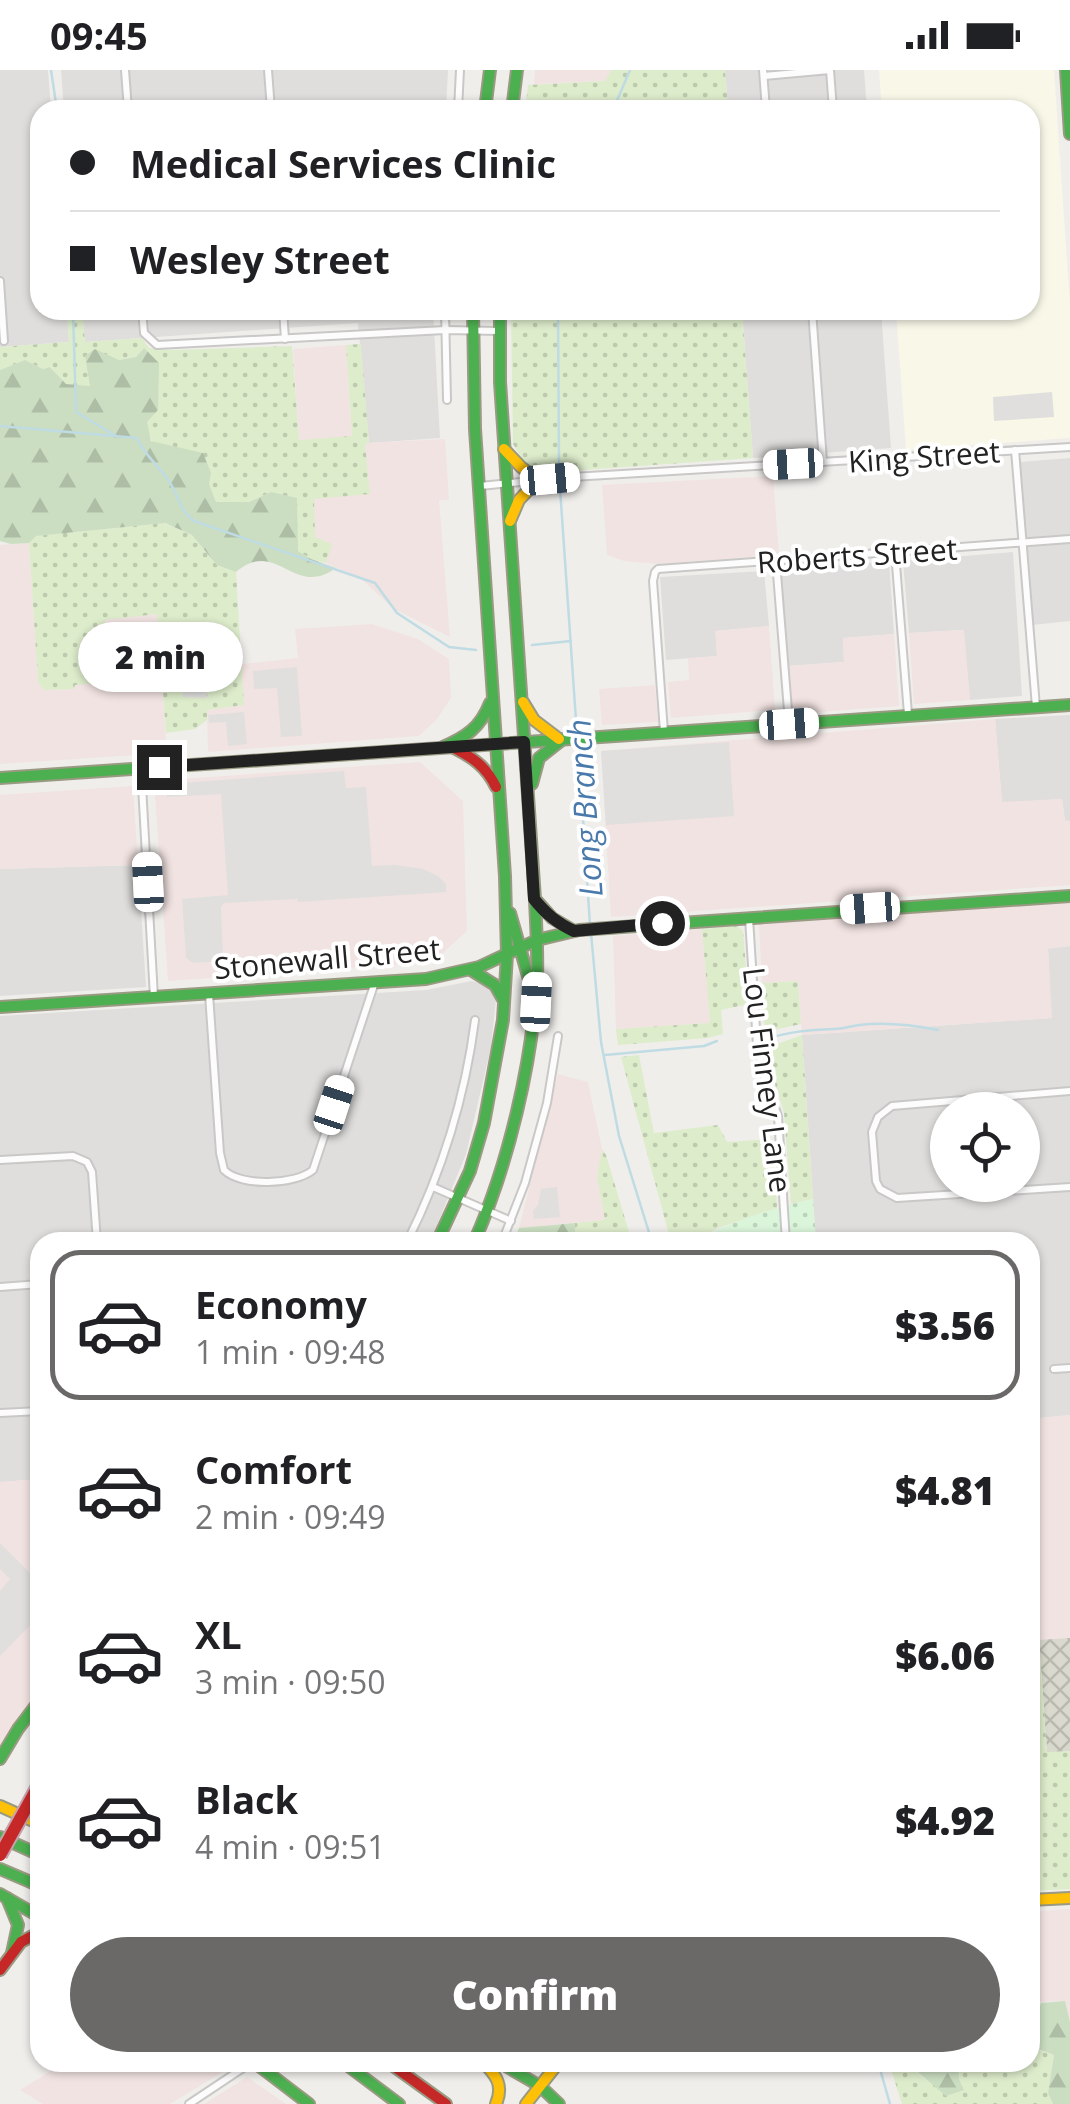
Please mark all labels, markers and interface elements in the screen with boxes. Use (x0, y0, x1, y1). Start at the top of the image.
text: 09:45 (50, 9, 148, 61)
text: Medical Services Clinic (130, 137, 556, 189)
text: Wesley Street (130, 233, 390, 285)
street label: King Street (847, 430, 1001, 482)
car (762, 447, 824, 481)
car (519, 461, 581, 497)
street label: Roberts Street (756, 528, 958, 582)
callout: 2 min (76, 622, 242, 692)
text: 2 min (115, 635, 206, 678)
car (758, 707, 820, 741)
water label: Long Branch (556, 718, 612, 898)
route end (137, 745, 182, 790)
car (131, 851, 165, 913)
car (839, 891, 901, 925)
route start (640, 901, 685, 946)
street label: Stonewall Street (212, 928, 442, 988)
street label: Lou Finney Lane (734, 965, 802, 1195)
car (519, 971, 553, 1033)
car (310, 1072, 358, 1138)
map controls (930, 1092, 1040, 1202)
button: locate (930, 1092, 1040, 1202)
text: Economy (195, 1278, 367, 1330)
icon: car (75, 1280, 165, 1370)
text: $3.56 (895, 1299, 995, 1351)
text: 1 min · 09:48 (195, 1330, 386, 1373)
text: Comfort (195, 1443, 352, 1495)
icon: car (75, 1445, 165, 1535)
text: $4.81 (895, 1464, 995, 1516)
text: 2 min · 09:49 (195, 1495, 386, 1538)
text: XL (195, 1608, 242, 1660)
icon: car (75, 1610, 165, 1700)
text: $6.06 (895, 1629, 995, 1681)
text: 3 min · 09:50 (195, 1660, 386, 1703)
text: Black (195, 1773, 298, 1825)
icon: car (75, 1775, 165, 1865)
text: $4.92 (895, 1794, 995, 1846)
text: 4 min · 09:51 (195, 1825, 386, 1868)
button: Confirm (70, 1937, 1000, 2052)

